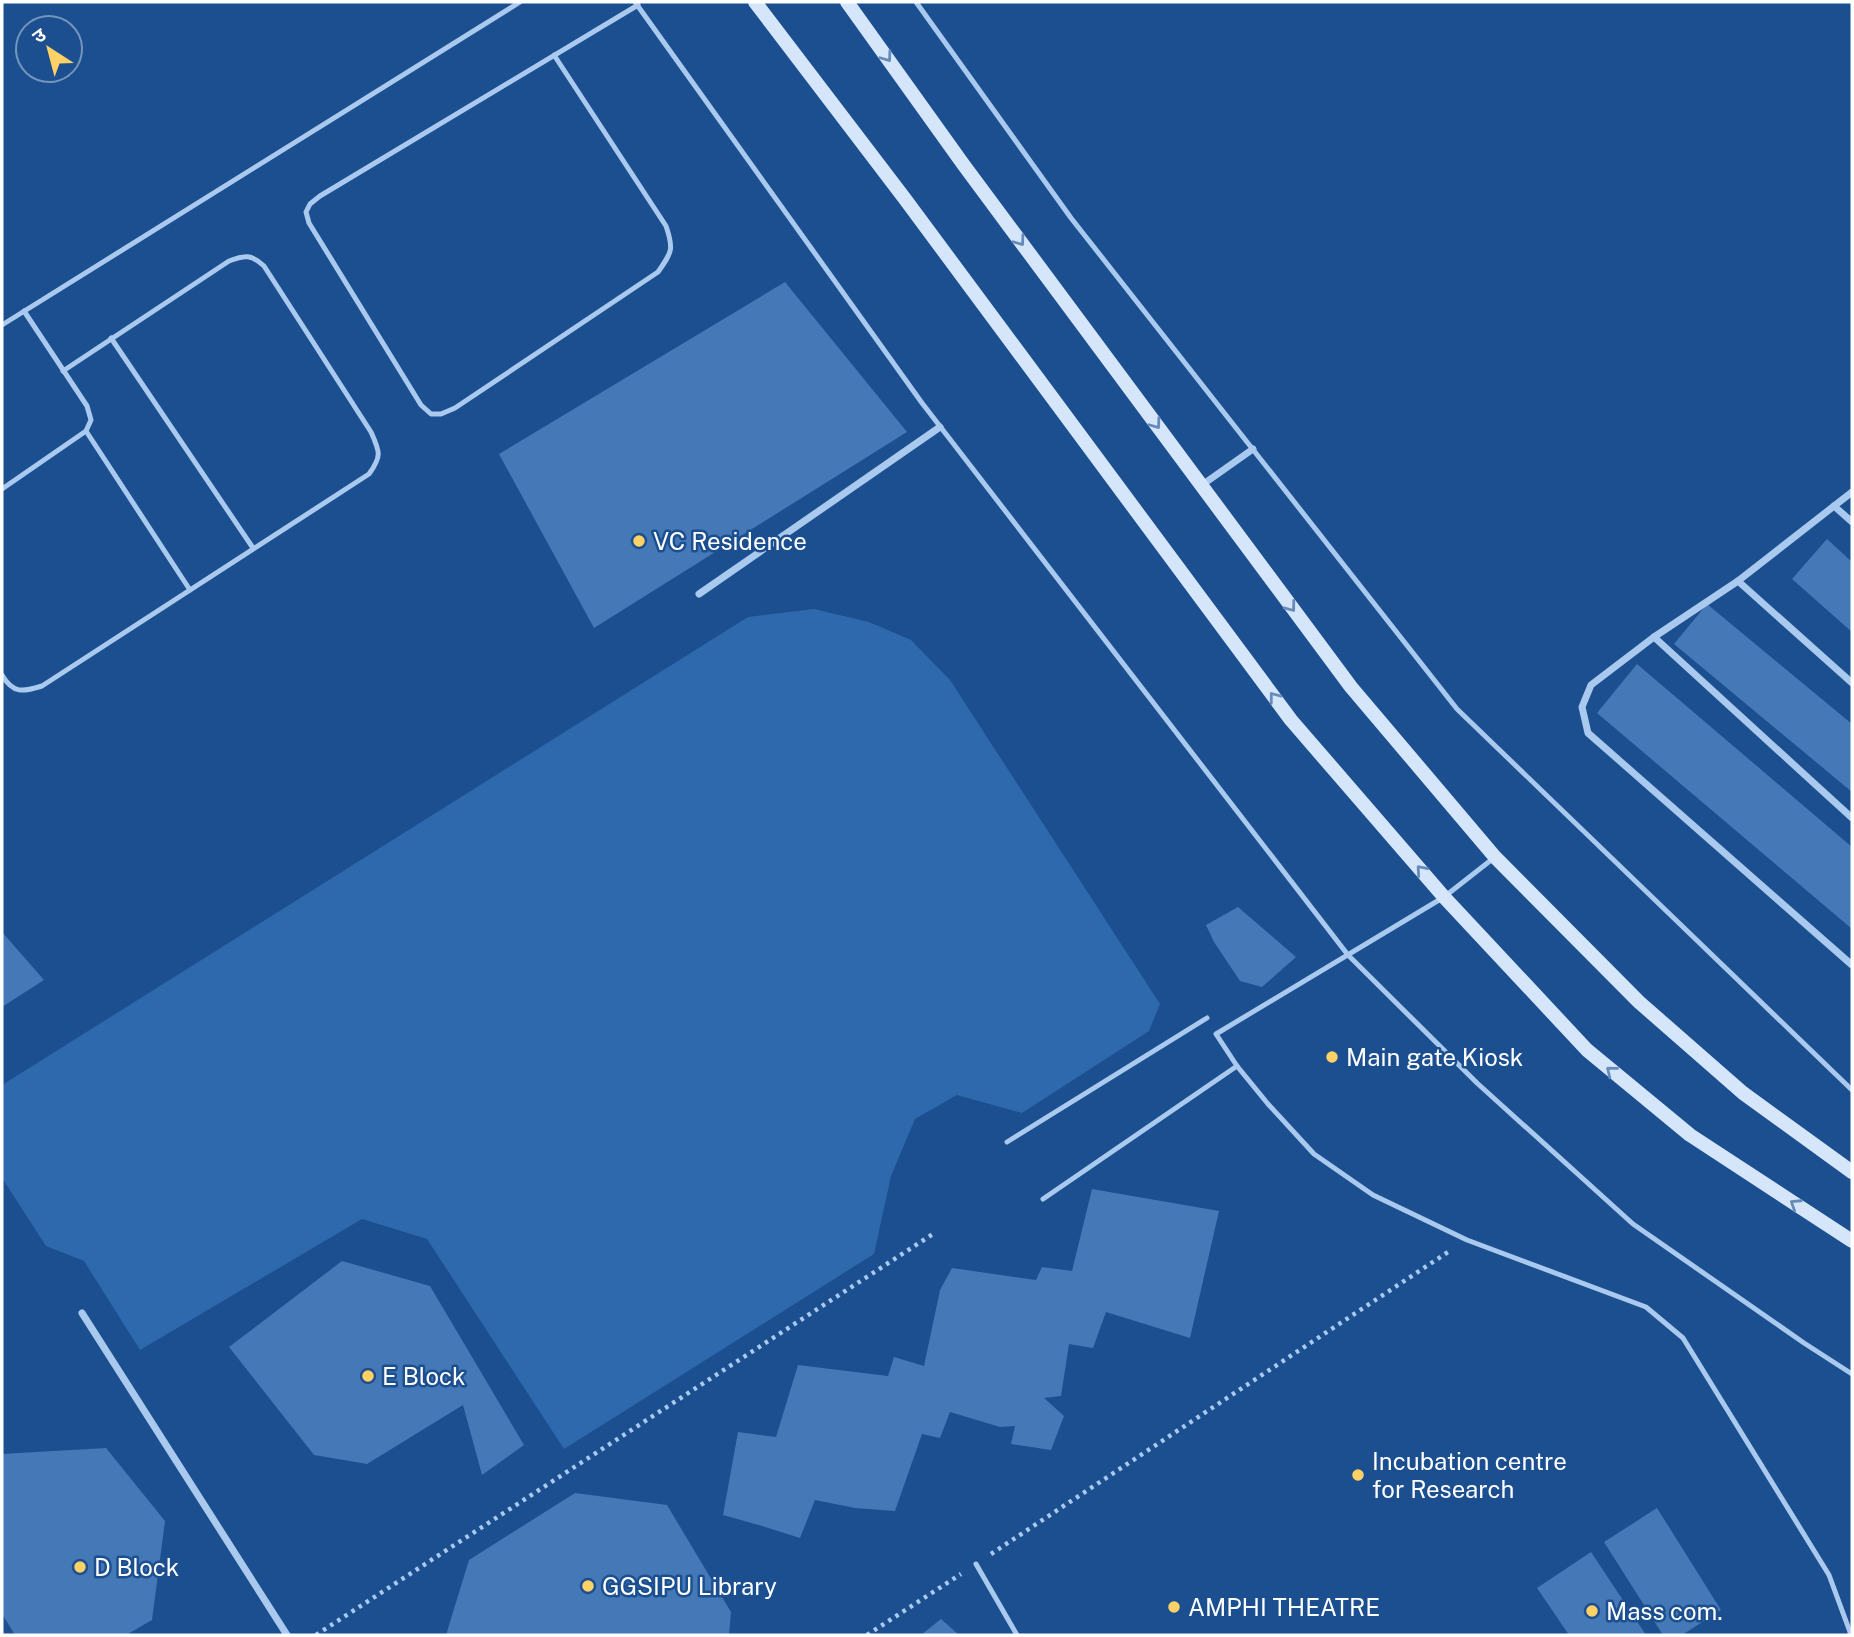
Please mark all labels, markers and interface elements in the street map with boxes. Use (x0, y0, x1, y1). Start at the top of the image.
north arrow (14, 14, 84, 84)
text: उ (28, 23, 51, 47)
one-way arrow (879, 49, 891, 62)
one-way arrow (1012, 234, 1025, 246)
one-way arrow (1147, 416, 1160, 429)
place label: VC Residence (653, 527, 807, 555)
marker: VC Residence (631, 533, 647, 549)
one-way arrow (1283, 599, 1295, 612)
one-way arrow (1269, 692, 1282, 705)
one-way arrow (1417, 866, 1429, 879)
place label: Main gate Kiosk (1346, 1043, 1523, 1071)
marker: Main gate Kiosk (1324, 1049, 1340, 1065)
one-way arrow (1607, 1066, 1619, 1079)
one-way arrow (1790, 1199, 1803, 1212)
place label: E Block (382, 1362, 465, 1390)
marker: E Block (360, 1368, 376, 1384)
place label: Incubation centre for Research (1372, 1447, 1567, 1503)
marker: Incubation centre for Research (1350, 1467, 1366, 1483)
place label: D Block (94, 1553, 179, 1581)
marker: D Block (72, 1559, 88, 1575)
place label: GGSIPU Library (602, 1572, 777, 1600)
marker: GGSIPU Library (580, 1578, 596, 1594)
place label: AMPHI THEATRE (1188, 1593, 1380, 1621)
place label: Mass com. (1606, 1597, 1723, 1625)
marker: AMPHI THEATRE (1166, 1599, 1182, 1615)
marker: Mass com. (1584, 1603, 1600, 1619)

